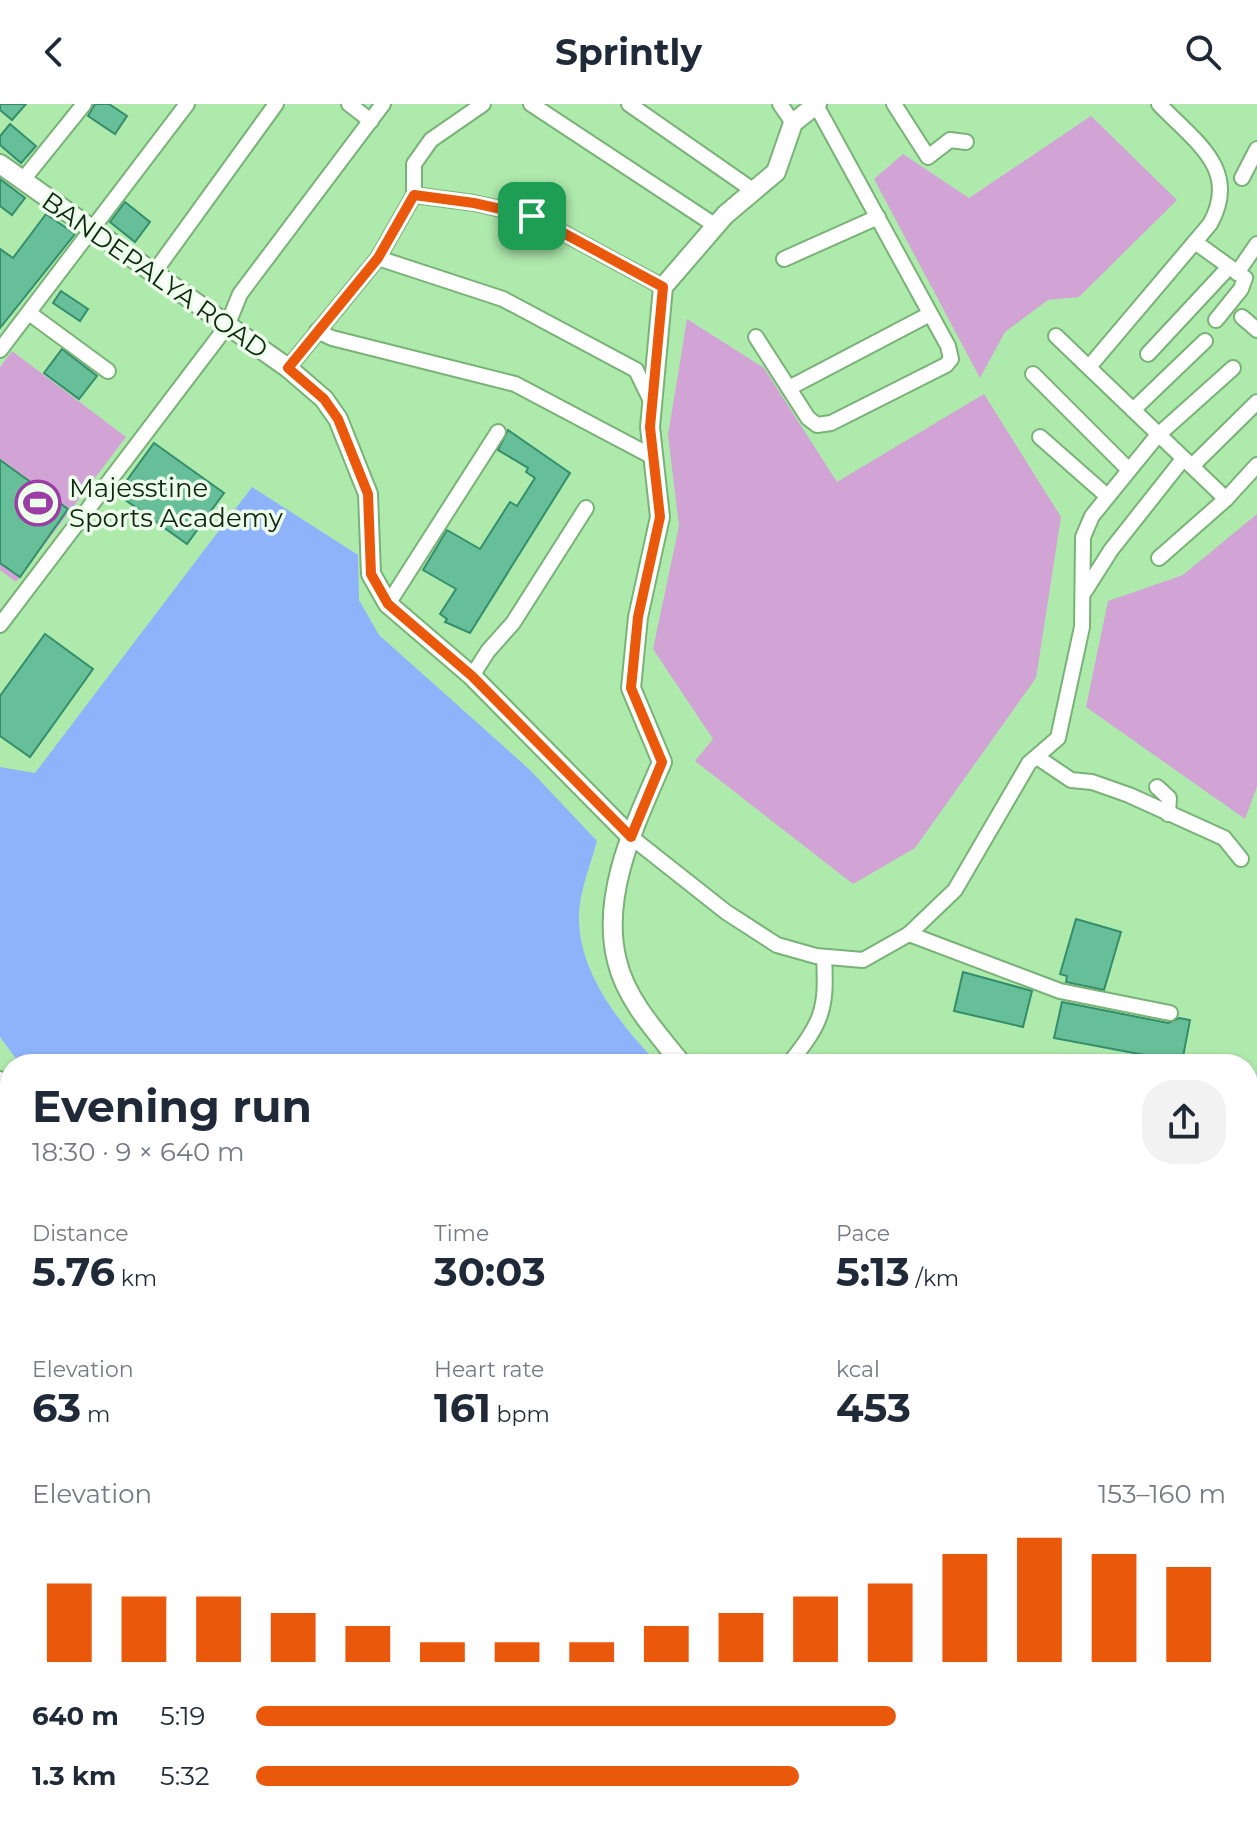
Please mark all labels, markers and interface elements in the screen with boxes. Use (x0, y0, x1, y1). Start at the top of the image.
icon: back (32, 30, 76, 74)
text: Sprintly (555, 30, 702, 74)
icon: search (1181, 30, 1225, 74)
pin (498, 182, 566, 250)
street label: BANDEPALYA ROAD (36, 185, 274, 365)
icon: arrive (510, 194, 554, 238)
place label: Majesstine Sports Academy (69, 472, 284, 534)
sports icon: Majesstine Sports Academy (14, 479, 62, 527)
text: Evening run (32, 1079, 312, 1133)
button: share (1142, 1080, 1226, 1164)
text: 18:30 · 9 × 640 m (32, 1136, 245, 1168)
text: Distance (32, 1220, 129, 1247)
text: Time (434, 1220, 489, 1247)
text: Pace (836, 1220, 890, 1247)
text: 5.76 (32, 1247, 115, 1296)
text: 30:03 (434, 1247, 546, 1296)
text: 5:13 (836, 1247, 910, 1296)
text: km (115, 1265, 157, 1292)
text: /km (910, 1265, 959, 1292)
text: Elevation (32, 1356, 134, 1383)
text: Heart rate (434, 1356, 544, 1383)
text: kcal (836, 1356, 880, 1383)
text: 63 (32, 1383, 81, 1432)
text: 161 (434, 1383, 491, 1432)
text: 453 (836, 1383, 911, 1432)
text: m (81, 1401, 110, 1428)
text: bpm (491, 1401, 550, 1428)
text: Elevation (32, 1478, 152, 1510)
text: 153–160 m (1098, 1478, 1226, 1510)
text: 640 m (32, 1700, 119, 1732)
text: 5:19 (160, 1700, 205, 1732)
text: 1.3 km (32, 1760, 116, 1792)
text: 5:32 (160, 1760, 210, 1792)

